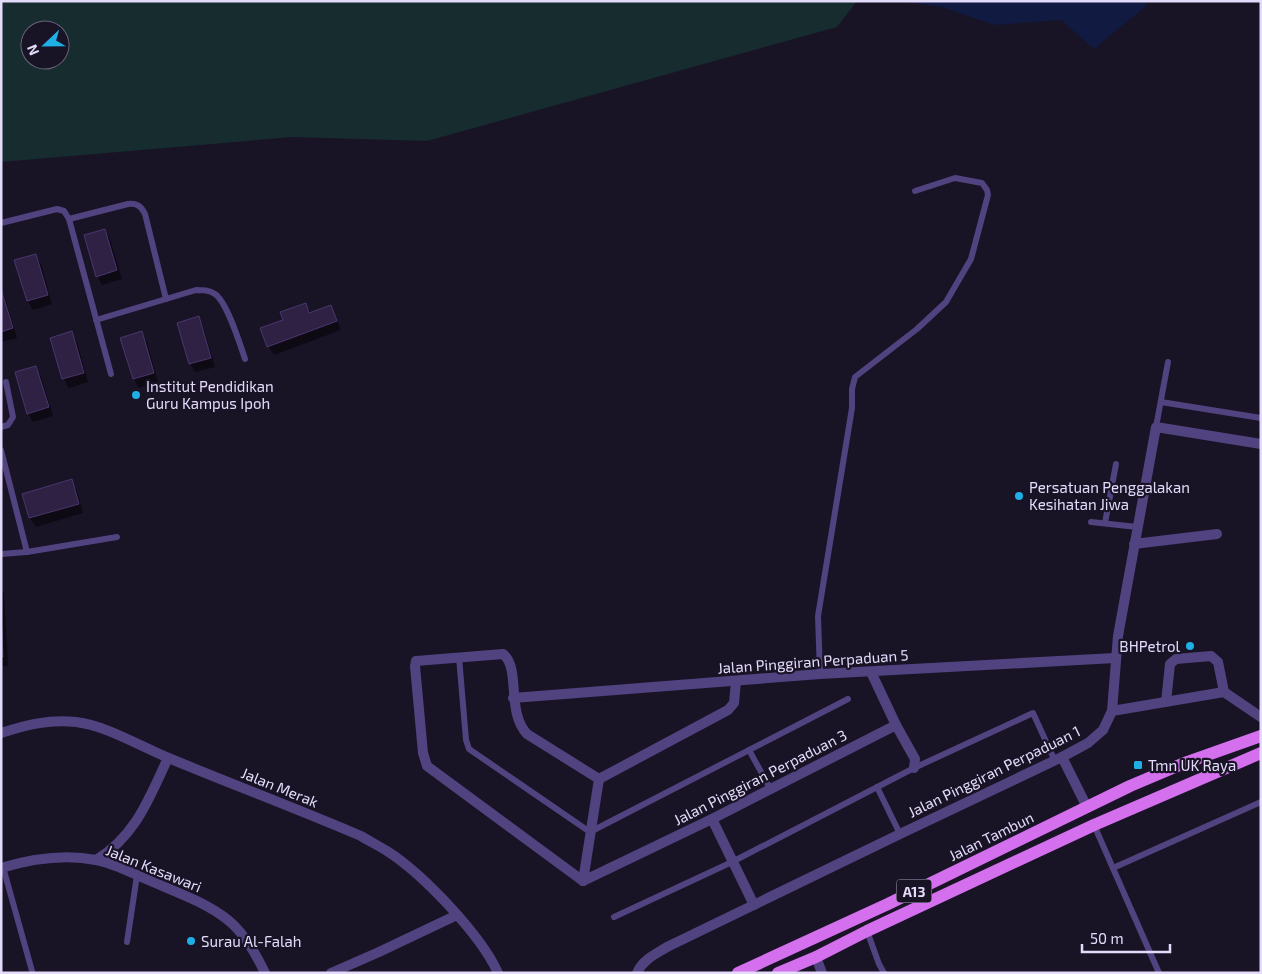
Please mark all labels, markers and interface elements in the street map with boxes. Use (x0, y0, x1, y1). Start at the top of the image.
north arrow (20, 20, 70, 70)
text: N (23, 42, 42, 58)
place label: Institut Pendidikan Guru Kampus Ipoh (146, 377, 274, 412)
marker: Institut Pendidikan Guru Kampus Ipoh (130, 389, 142, 401)
place label: Persatuan Penggalakan Kesihatan Jiwa (1029, 478, 1190, 513)
marker: Persatuan Penggalakan Kesihatan Jiwa (1013, 490, 1025, 502)
place label: BHPetrol (1119, 637, 1181, 655)
marker: BHPetrol (1184, 640, 1196, 652)
street label: Jalan Pinggiran Perpaduan 5 (717, 645, 909, 677)
street label: Jalan Pinggiran Perpaduan 1 (905, 721, 1083, 821)
street label: Jalan Pinggiran Perpaduan 3 (671, 725, 849, 829)
place label: Tmn UK Raya (1148, 756, 1236, 774)
marker: Tmn UK Raya (1132, 759, 1144, 771)
street label: Jalan Merak (239, 763, 321, 811)
street label: Jalan Tambun (946, 808, 1036, 864)
street label: Jalan Kasawari (104, 841, 204, 895)
road number: A13 (896, 879, 932, 902)
scale bar (1082, 922, 1170, 954)
text: 50 m (1090, 929, 1124, 947)
place label: Surau Al-Falah (201, 932, 301, 950)
marker: Surau Al-Falah (185, 935, 197, 947)

